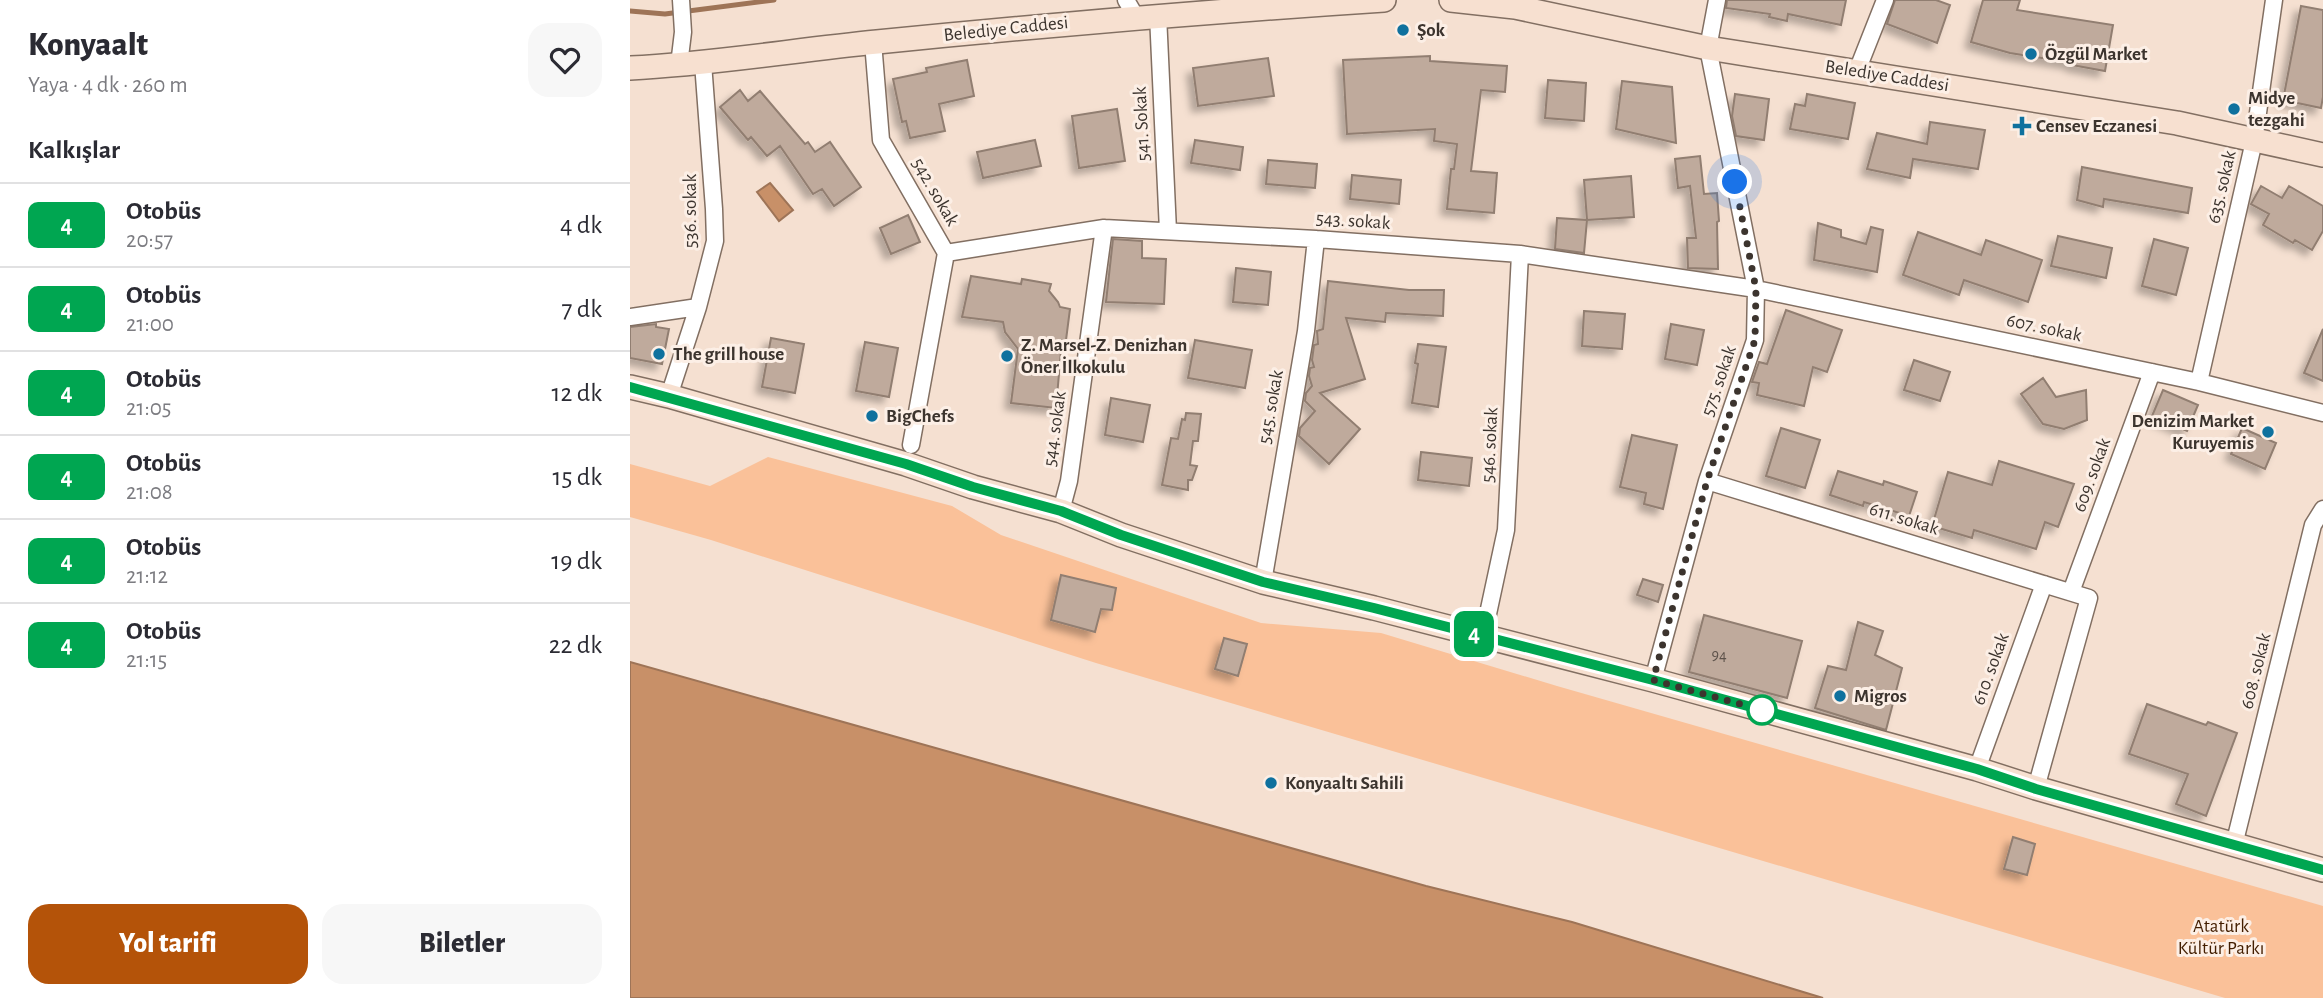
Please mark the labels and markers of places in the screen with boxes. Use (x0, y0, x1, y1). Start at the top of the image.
place label: Şok (1417, 21, 1446, 40)
marker: Şok (1395, 22, 1411, 38)
place label: Özgül Market (2045, 43, 2148, 64)
marker: Özgül Market (2023, 46, 2039, 62)
place label: Midye tezgahi (2248, 89, 2305, 130)
marker: Midye tezgahi (2226, 101, 2242, 117)
place label: Censev Eczanesi (2036, 117, 2157, 136)
marker: Censev Eczanesi (2014, 118, 2030, 134)
place label: Z. Marsel-Z. Denizhan Öner İlkokulu (1021, 336, 1187, 377)
place label: The grill house (673, 345, 784, 364)
marker: The grill house (651, 346, 667, 362)
marker: Z. Marsel-Z. Denizhan Öner İlkokulu (999, 348, 1015, 364)
place label: BigChefs (886, 407, 954, 426)
marker: BigChefs (864, 408, 880, 424)
place label: Denizim Market Kuruyemis (2132, 412, 2255, 453)
marker: Denizim Market Kuruyemis (2260, 424, 2276, 440)
place label: Migros (1854, 687, 1907, 706)
marker: Migros (1832, 688, 1848, 704)
unlabelled marker (1747, 695, 1777, 725)
place label: Konyaaltı Sahili (1285, 774, 1404, 793)
marker: Konyaaltı Sahili (1263, 775, 1279, 791)

